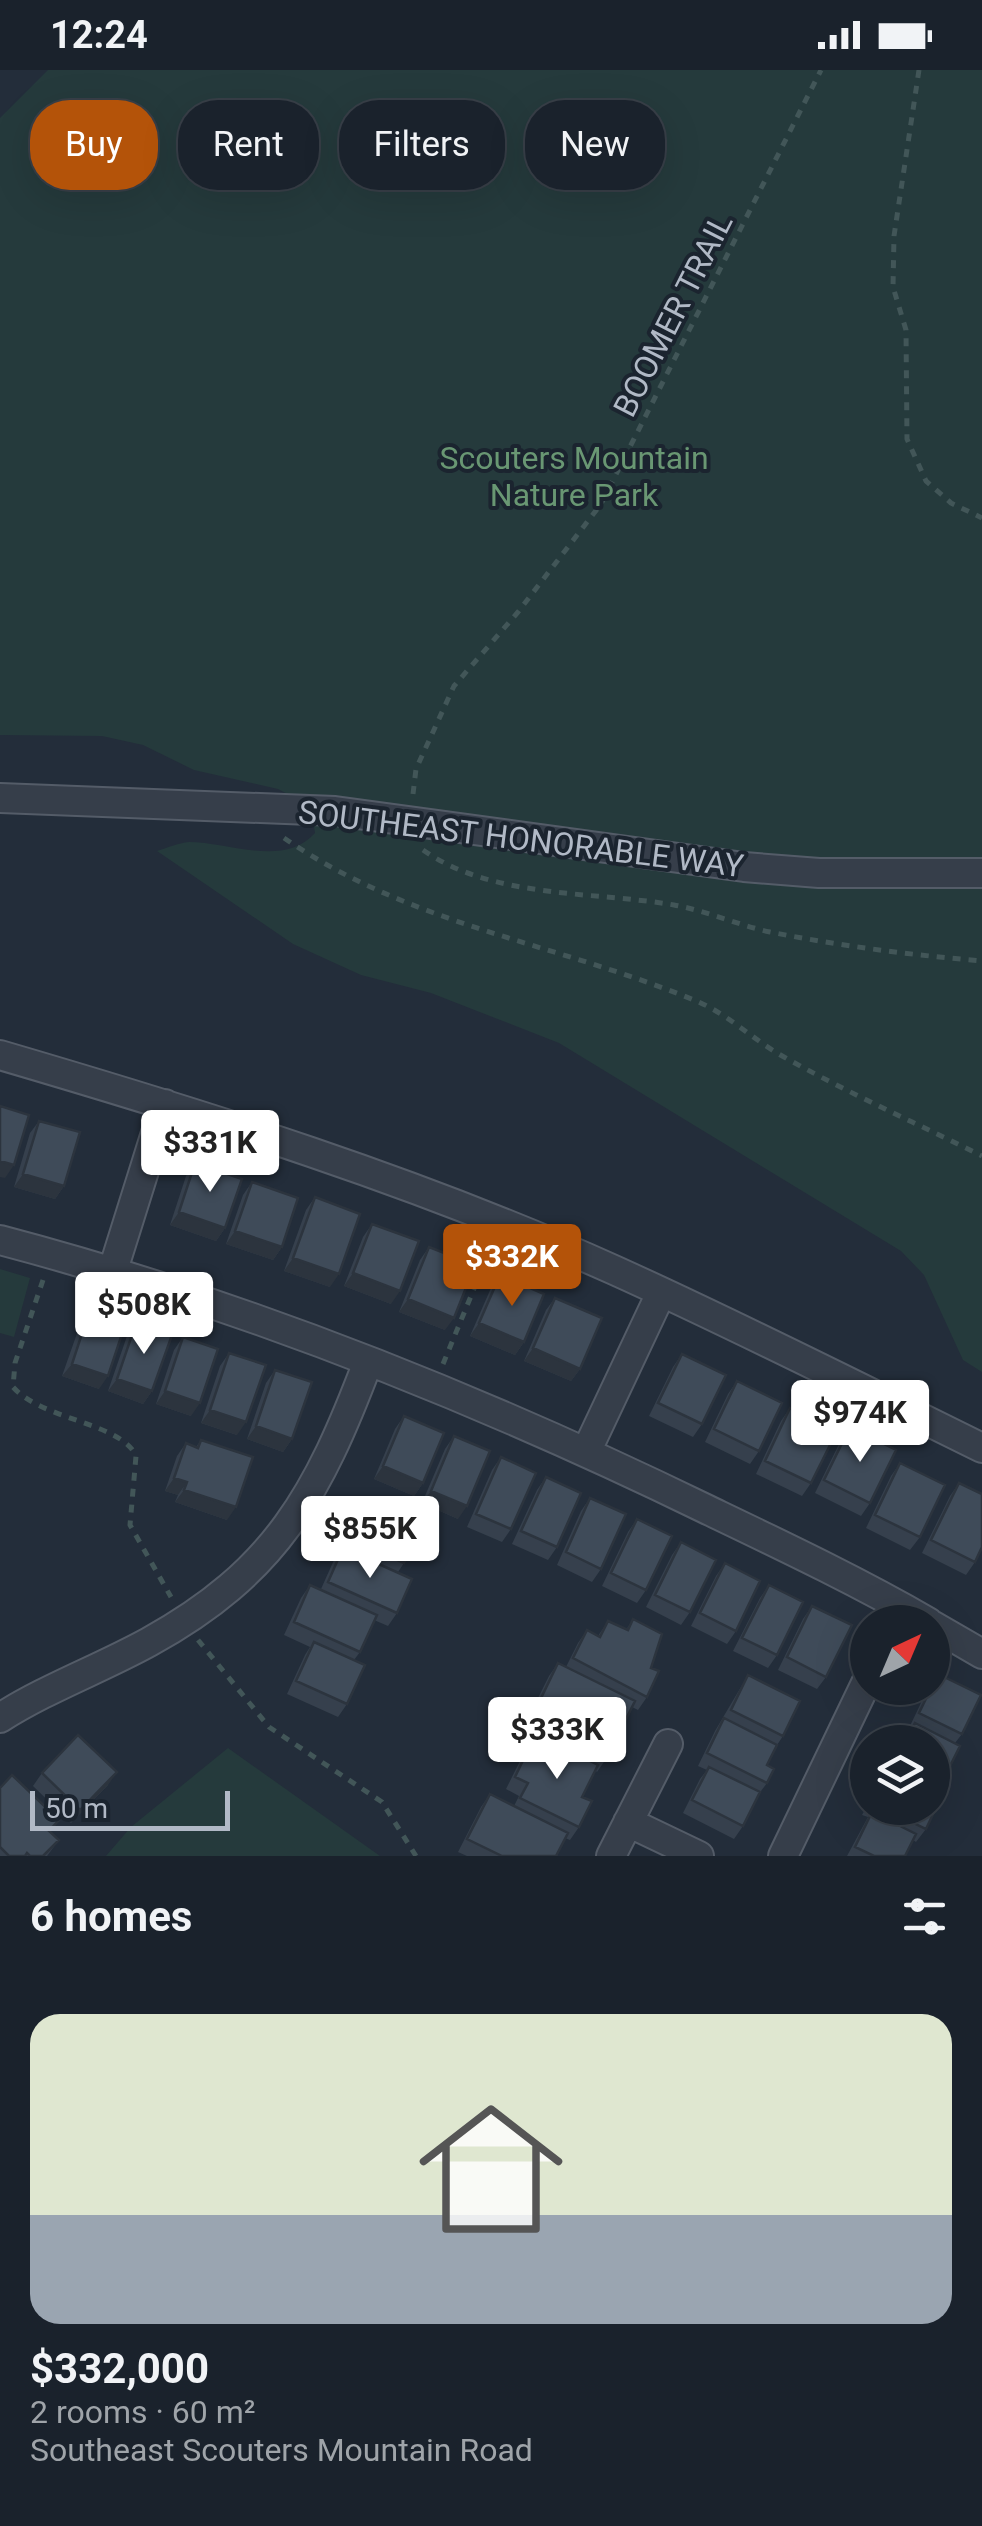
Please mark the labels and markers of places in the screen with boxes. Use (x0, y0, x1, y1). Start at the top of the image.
pin: $331K (140, 1110, 280, 1195)
pin: $332K (442, 1224, 582, 1309)
pin: $508K (74, 1272, 214, 1357)
pin: $974K (790, 1380, 930, 1465)
pin: $855K (300, 1496, 440, 1581)
pin: $333K (487, 1697, 627, 1782)

